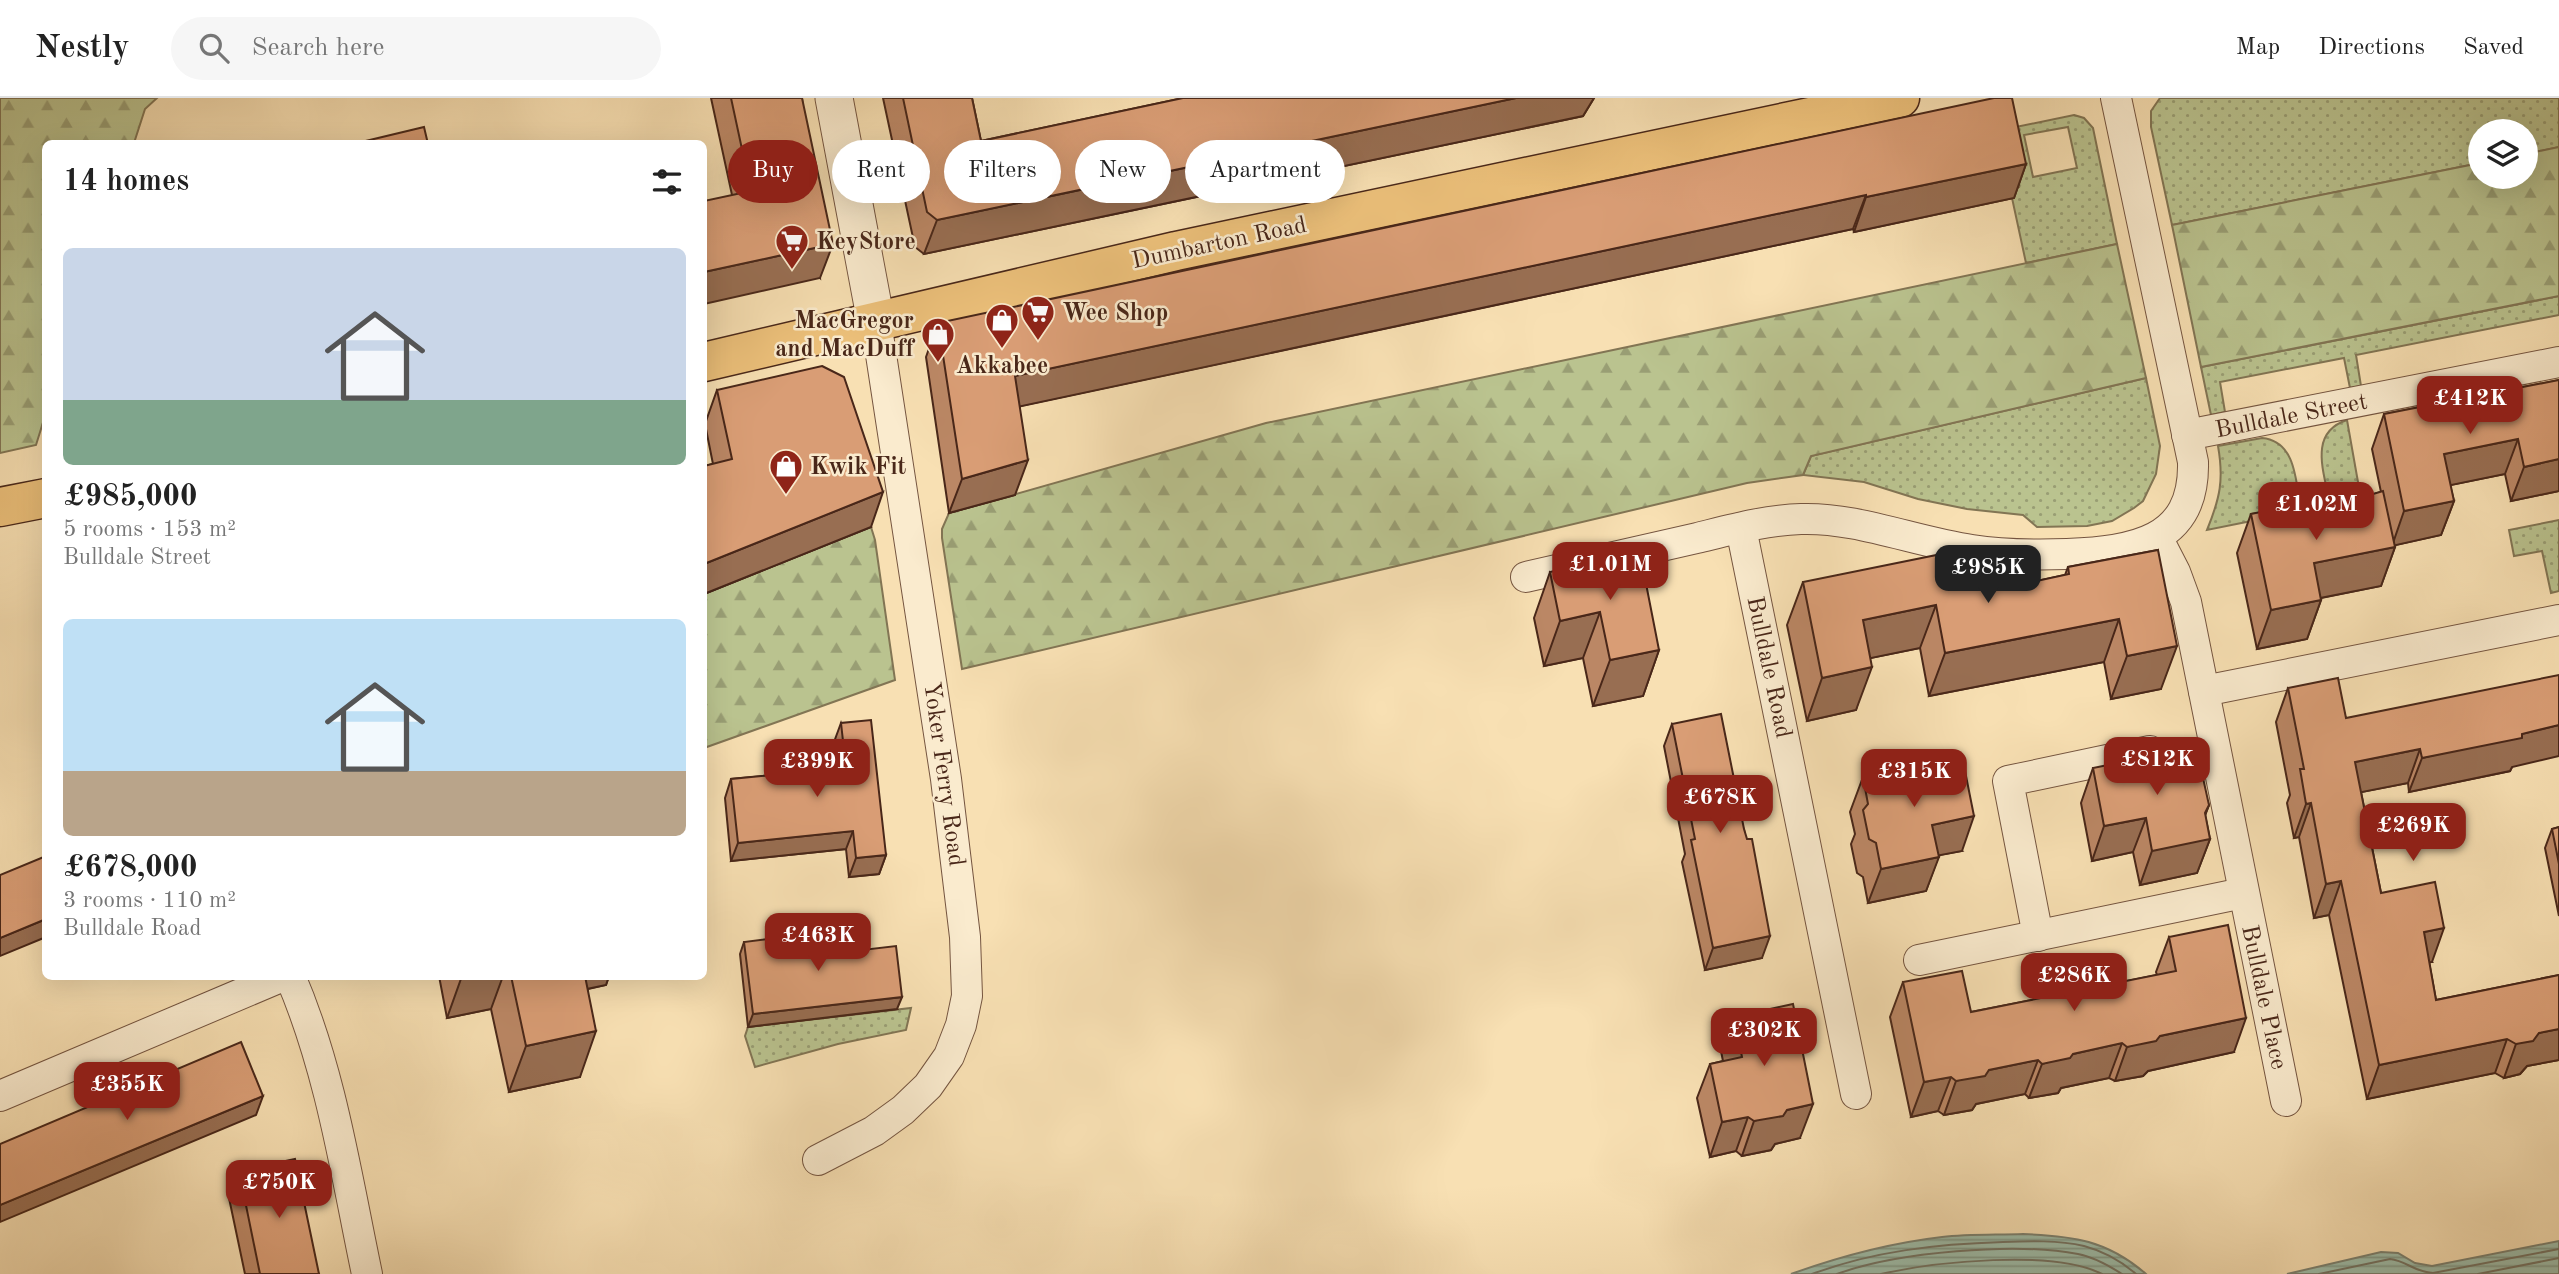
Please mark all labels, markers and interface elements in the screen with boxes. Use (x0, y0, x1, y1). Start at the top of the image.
search box (171, 17, 661, 80)
icon: search (195, 29, 233, 67)
text: Nestly (35, 32, 129, 65)
text: Search here (251, 35, 385, 61)
text: Map (2236, 36, 2280, 60)
text: Directions (2318, 36, 2425, 60)
text: Saved (2463, 36, 2524, 60)
map controls (2468, 119, 2538, 189)
button: layers (2468, 119, 2538, 189)
chip: Buy (728, 140, 818, 203)
chip: Rent (832, 140, 930, 203)
chip: Filters (944, 140, 1061, 203)
chip: New (1075, 140, 1171, 203)
chip: Apartment (1185, 140, 1345, 203)
icon: filters (648, 163, 686, 201)
text: 14 homes (63, 167, 189, 197)
street label: Dumbarton Road (1130, 214, 1309, 274)
supermarket icon: KeyStore (773, 222, 811, 271)
place label: KeyStore (816, 231, 916, 255)
icon: home (312, 293, 438, 419)
supermarket icon: Wee Shop (1019, 293, 1057, 342)
shop icon: Akkabee (983, 301, 1021, 350)
place label: Wee Shop (1062, 302, 1168, 326)
place label: MacGregor and MacDuff (775, 310, 916, 362)
shop icon: MacGregor and MacDuff (919, 315, 957, 364)
place label: Akkabee (956, 355, 1048, 379)
pin: £412K (2421, 376, 2519, 436)
text: £412K (2433, 387, 2507, 410)
street label: Bulldale Street (2213, 390, 2370, 443)
shop icon: Kwik Fit (767, 447, 805, 496)
place label: Kwik Fit (810, 456, 907, 480)
text: £985,000 (63, 482, 197, 512)
pin: £1.02M (2259, 482, 2373, 542)
text: £1.02M (2274, 493, 2358, 516)
text: 5 rooms · 153 m² (63, 518, 236, 541)
pin: £1.01M (1553, 542, 1667, 602)
text: Bulldale Street (63, 546, 211, 569)
pin: £985K (1939, 546, 2037, 605)
text: £1.01M (1568, 553, 1652, 576)
text: £985K (1951, 556, 2025, 579)
street label: Bulldale Road (1741, 594, 1795, 741)
icon: home (312, 664, 438, 790)
street label: Yoker Ferry Road (918, 681, 968, 868)
pin: £812K (2108, 738, 2206, 797)
pin: £399K (768, 740, 866, 799)
text: £812K (2120, 748, 2194, 771)
text: £399K (780, 750, 854, 773)
pin: £315K (1865, 750, 1963, 809)
text: £315K (1877, 760, 1951, 783)
pin: £678K (1671, 776, 1769, 835)
text: £678K (1683, 786, 1757, 809)
pin: £269K (2364, 804, 2462, 863)
text: £269K (2376, 814, 2450, 837)
text: £678,000 (63, 853, 197, 883)
text: 3 rooms · 110 m² (63, 889, 236, 912)
pin: £463K (769, 914, 867, 973)
text: Bulldale Road (63, 917, 201, 940)
street label: Bulldale Place (2236, 923, 2290, 1072)
text: £463K (781, 924, 855, 947)
pin: £286K (2025, 954, 2123, 1013)
text: £286K (2037, 964, 2111, 987)
pin: £302K (1715, 1009, 1813, 1068)
text: £302K (1727, 1019, 1801, 1042)
pin: £355K (78, 1062, 176, 1122)
text: £355K (90, 1073, 164, 1096)
pin: £750K (230, 1160, 328, 1220)
text: £750K (242, 1171, 316, 1194)

